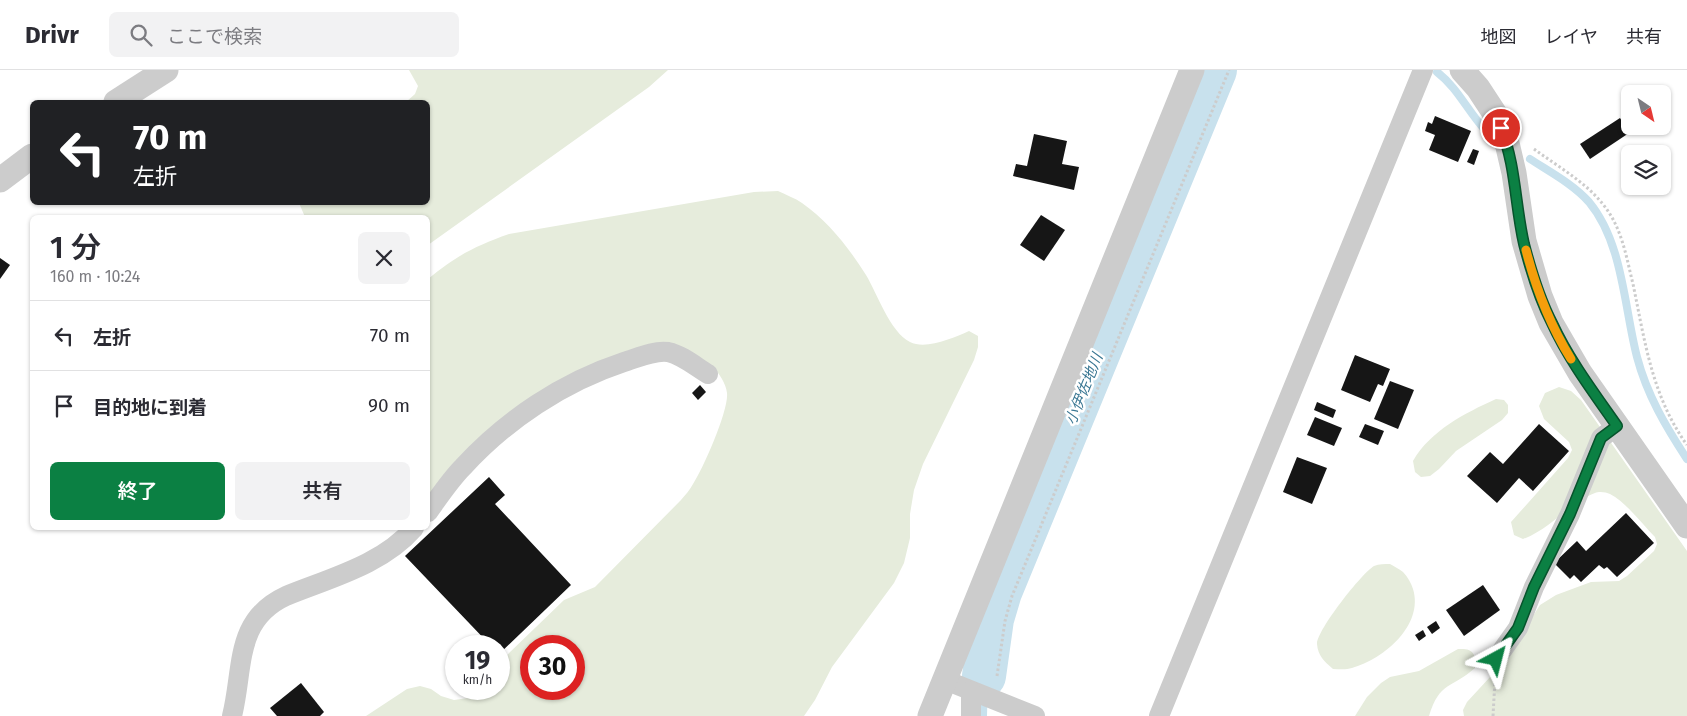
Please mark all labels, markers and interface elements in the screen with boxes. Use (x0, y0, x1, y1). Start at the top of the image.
search box (109, 12, 459, 57)
text: Drivr (25, 21, 79, 49)
icon: search (127, 21, 155, 49)
text: ここで検索 (167, 25, 262, 48)
text: 地図 (1481, 26, 1517, 48)
text: レイヤ (1545, 26, 1598, 48)
text: 共有 (1626, 26, 1662, 48)
north arrow (1621, 85, 1671, 135)
map controls (1621, 85, 1671, 195)
pin (1480, 107, 1522, 149)
icon: arrive (1487, 114, 1515, 142)
text: 70 m (133, 116, 207, 158)
icon: left (50, 120, 115, 185)
button: layers (1621, 145, 1671, 195)
text: 左折 (133, 163, 177, 190)
text: 1 分 (50, 230, 101, 266)
button: close (358, 232, 410, 284)
text: 160 m · 10:24 (50, 267, 140, 286)
icon: left (50, 322, 78, 350)
text: 70 m (370, 324, 410, 347)
text: 左折 (93, 326, 131, 349)
water label: 小伊佐地川 (1062, 349, 1107, 427)
icon: arrive (50, 392, 78, 420)
text: 90 m (368, 394, 410, 417)
text: 目的地に到着 (93, 396, 207, 419)
button: 終了 (50, 462, 225, 520)
button: 共有 (235, 462, 410, 520)
position arrow (1469, 632, 1521, 684)
speed limit sign: 30 (520, 635, 585, 700)
text: 19 (465, 646, 490, 676)
text: km/h (463, 673, 492, 687)

